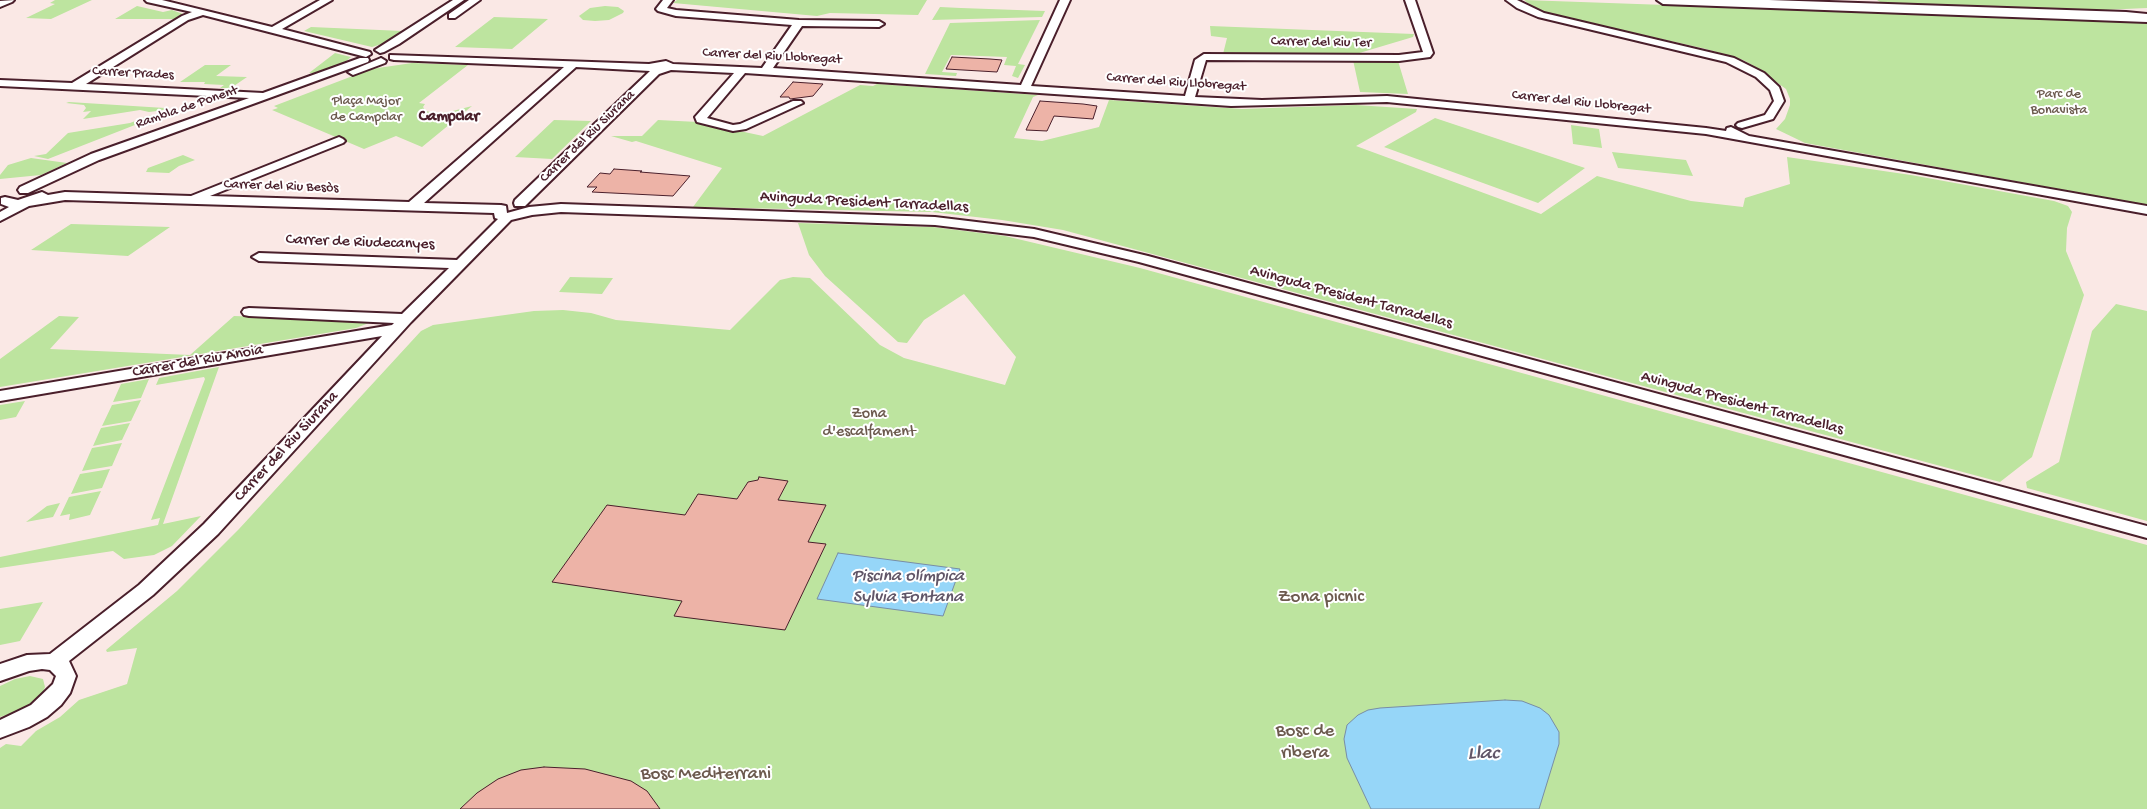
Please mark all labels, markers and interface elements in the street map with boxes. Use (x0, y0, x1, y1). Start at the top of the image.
street label: Carrer del Riu Ter (1271, 34, 1371, 52)
street label: Carrer del Riu Llobregat (702, 45, 842, 69)
street label: Carrer Prades (92, 63, 174, 85)
street label: Carrer del Riu Llobregat (1106, 70, 1246, 96)
street label: Rambla de Ponent (134, 83, 240, 133)
street label: Carrer del Riu Siurana (537, 87, 639, 187)
street label: Carrer del Riu Llobregat (1511, 87, 1651, 119)
park label: Parc de Bonavista (2031, 87, 2087, 120)
park label: Plaça Major de Campclar (330, 94, 402, 126)
district label: Campclar (419, 108, 479, 128)
street label: Carrer del Riu Besòs (223, 177, 339, 197)
street label: Avinguda President Tarradellas (759, 188, 969, 218)
street label: Carrer de Riudecanyes (285, 231, 435, 255)
street label: Avinguda President Tarradellas (1248, 262, 1454, 334)
street label: Carrer del Riu Anoia (131, 341, 265, 383)
street label: Avinguda President Tarradellas (1639, 368, 1845, 440)
street label: Carrer del Riu Siurana (231, 388, 343, 506)
park label: Zona d'escalfament (823, 405, 915, 443)
water label: Piscina olímpica Sylvia Fontana (852, 566, 964, 608)
park label: Zona picnic (1278, 587, 1364, 609)
park label: Bosc de ribera (1276, 721, 1334, 765)
water label: Llac (1467, 742, 1499, 768)
park label: Bosc Mediterrani (641, 764, 771, 786)

